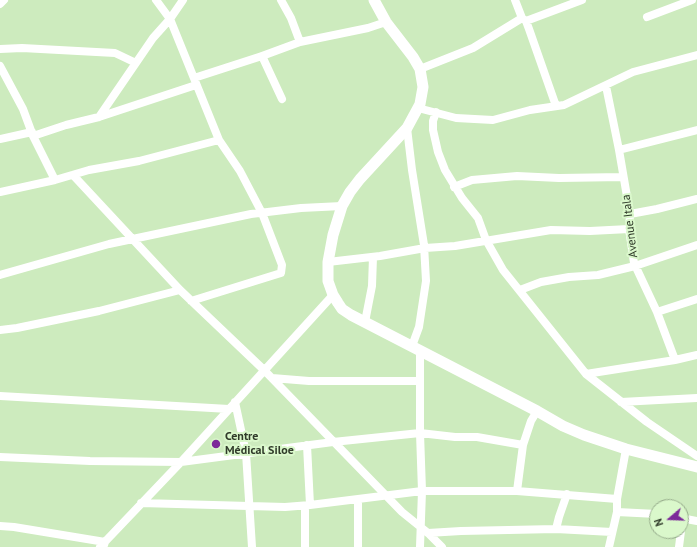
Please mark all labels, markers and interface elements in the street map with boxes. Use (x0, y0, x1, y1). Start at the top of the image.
street label: Avenue Itala (619, 194, 641, 258)
place label: Centre Médical Siloe (225, 430, 294, 458)
marker: Centre Médical Siloe (210, 438, 222, 450)
north arrow (649, 499, 689, 539)
text: N (651, 517, 666, 528)

